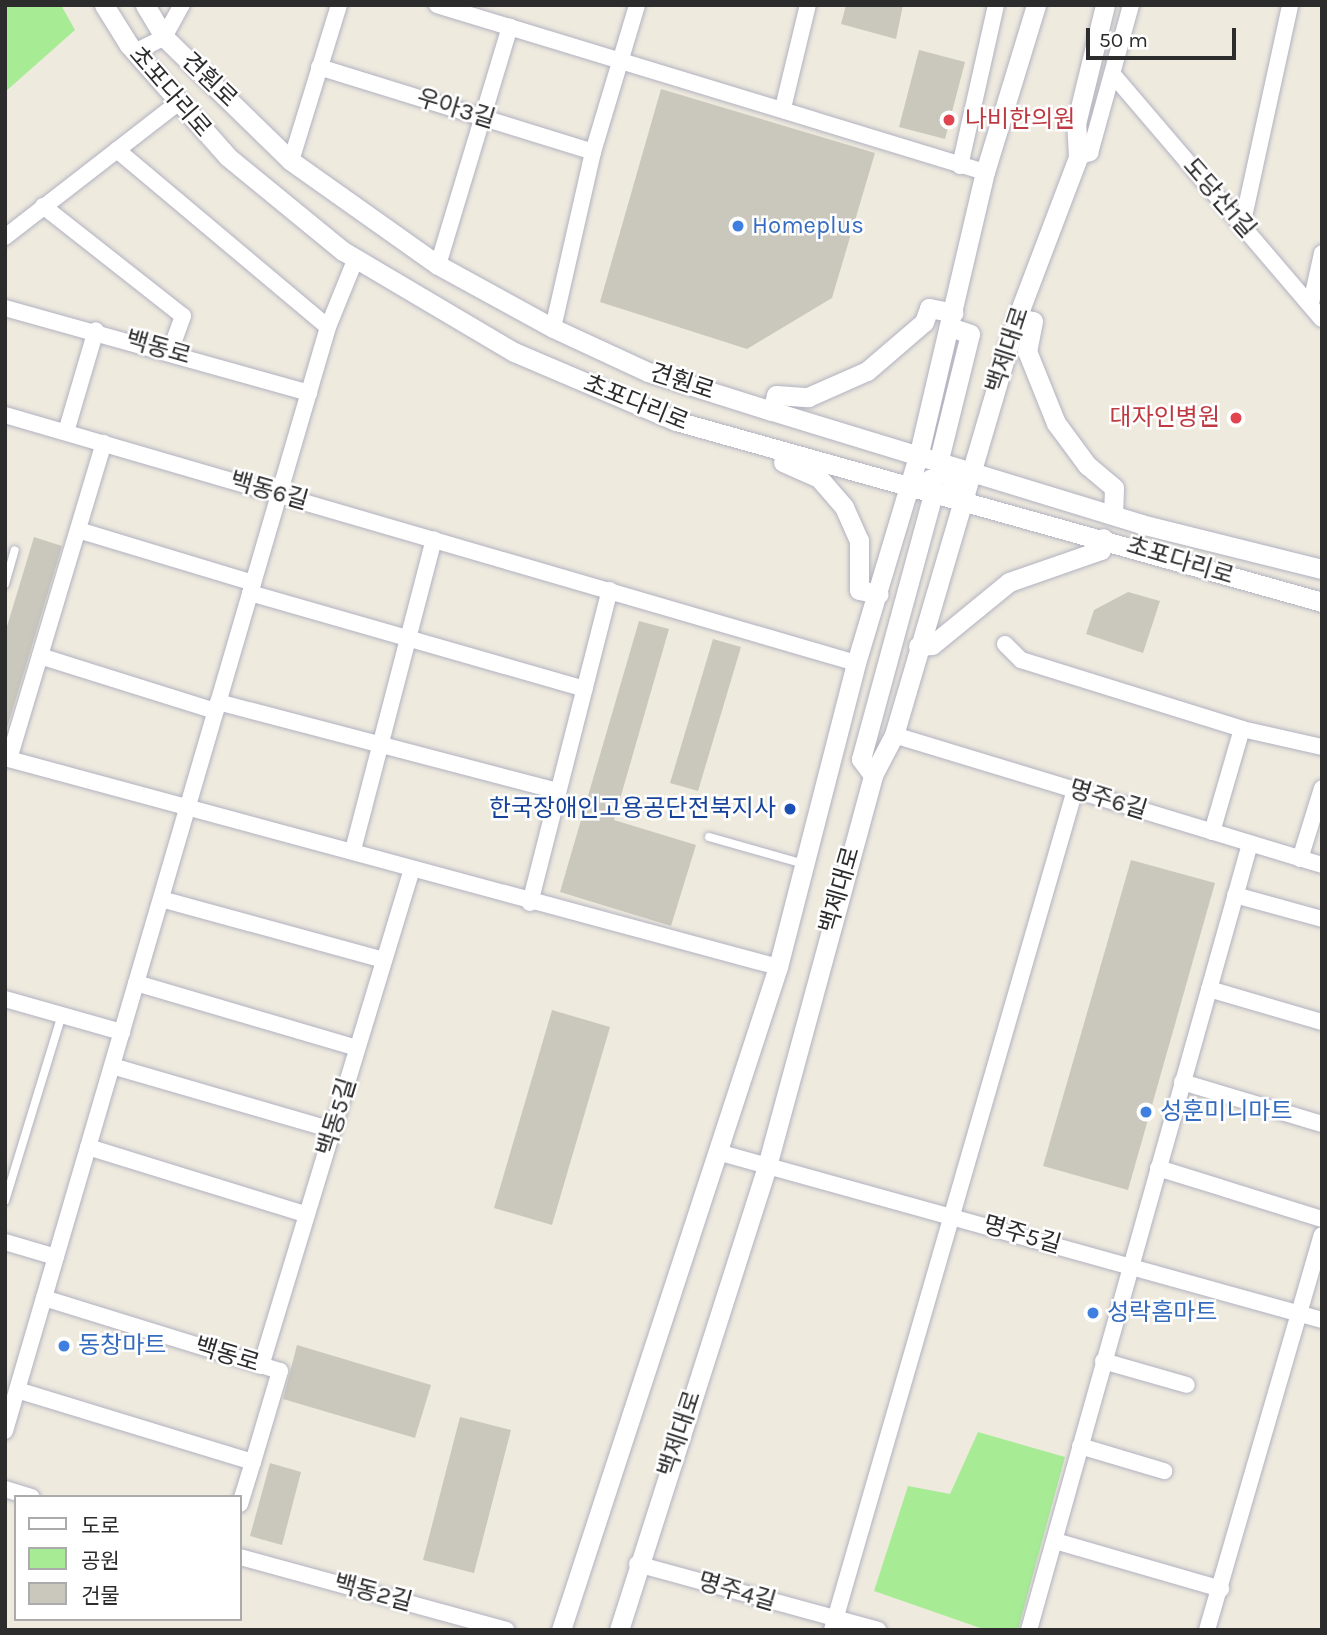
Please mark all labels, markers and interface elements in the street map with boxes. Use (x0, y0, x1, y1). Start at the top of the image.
scale bar (1089, 14, 1240, 58)
text: 50 m (1099, 28, 1148, 52)
street label: 초포다리로 (123, 41, 217, 143)
street label: 견훤로 (175, 47, 243, 113)
street label: 우아3길 (413, 83, 499, 135)
place label: 나비한의원 (965, 106, 1075, 134)
marker: 나비한의원 (939, 110, 959, 130)
street label: 도당산1길 (1177, 152, 1261, 244)
place label: Homeplus (752, 212, 864, 240)
marker: Homeplus (730, 218, 746, 234)
street label: 백제대로 (981, 304, 1035, 396)
street label: 백동로 (122, 325, 194, 371)
street label: 견훤로 (646, 358, 718, 406)
street label: 초포다리로 (579, 369, 693, 437)
place label: 대자인병원 (1110, 404, 1220, 432)
marker: 대자인병원 (1226, 408, 1246, 428)
street label: 백동6길 (227, 466, 311, 516)
street label: 초포다리로 (1123, 531, 1237, 591)
street label: 명주6길 (1066, 775, 1150, 825)
place label: 한국장애인고용공단전북지사 (489, 795, 776, 823)
marker: 한국장애인고용공단전북지사 (782, 801, 798, 817)
street label: 백제대로 (814, 844, 866, 936)
street label: 백동5길 (312, 1075, 362, 1159)
place label: 성훈미니마트 (1160, 1098, 1292, 1126)
marker: 성훈미니마트 (1138, 1104, 1154, 1120)
street label: 명주5길 (980, 1210, 1064, 1260)
place label: 성락홈마트 (1107, 1299, 1217, 1327)
marker: 성락홈마트 (1085, 1305, 1101, 1321)
place label: 동창마트 (78, 1332, 166, 1360)
street label: 백동로 (191, 1332, 263, 1378)
marker: 동창마트 (56, 1338, 72, 1354)
street label: 백제대로 (653, 1388, 707, 1480)
legend (14, 1495, 242, 1621)
text: 도로 (81, 1514, 120, 1538)
text: 공원 (81, 1549, 120, 1573)
street label: 명주4길 (695, 1567, 779, 1617)
street label: 백동2길 (331, 1569, 415, 1617)
text: 건물 (81, 1584, 120, 1608)

